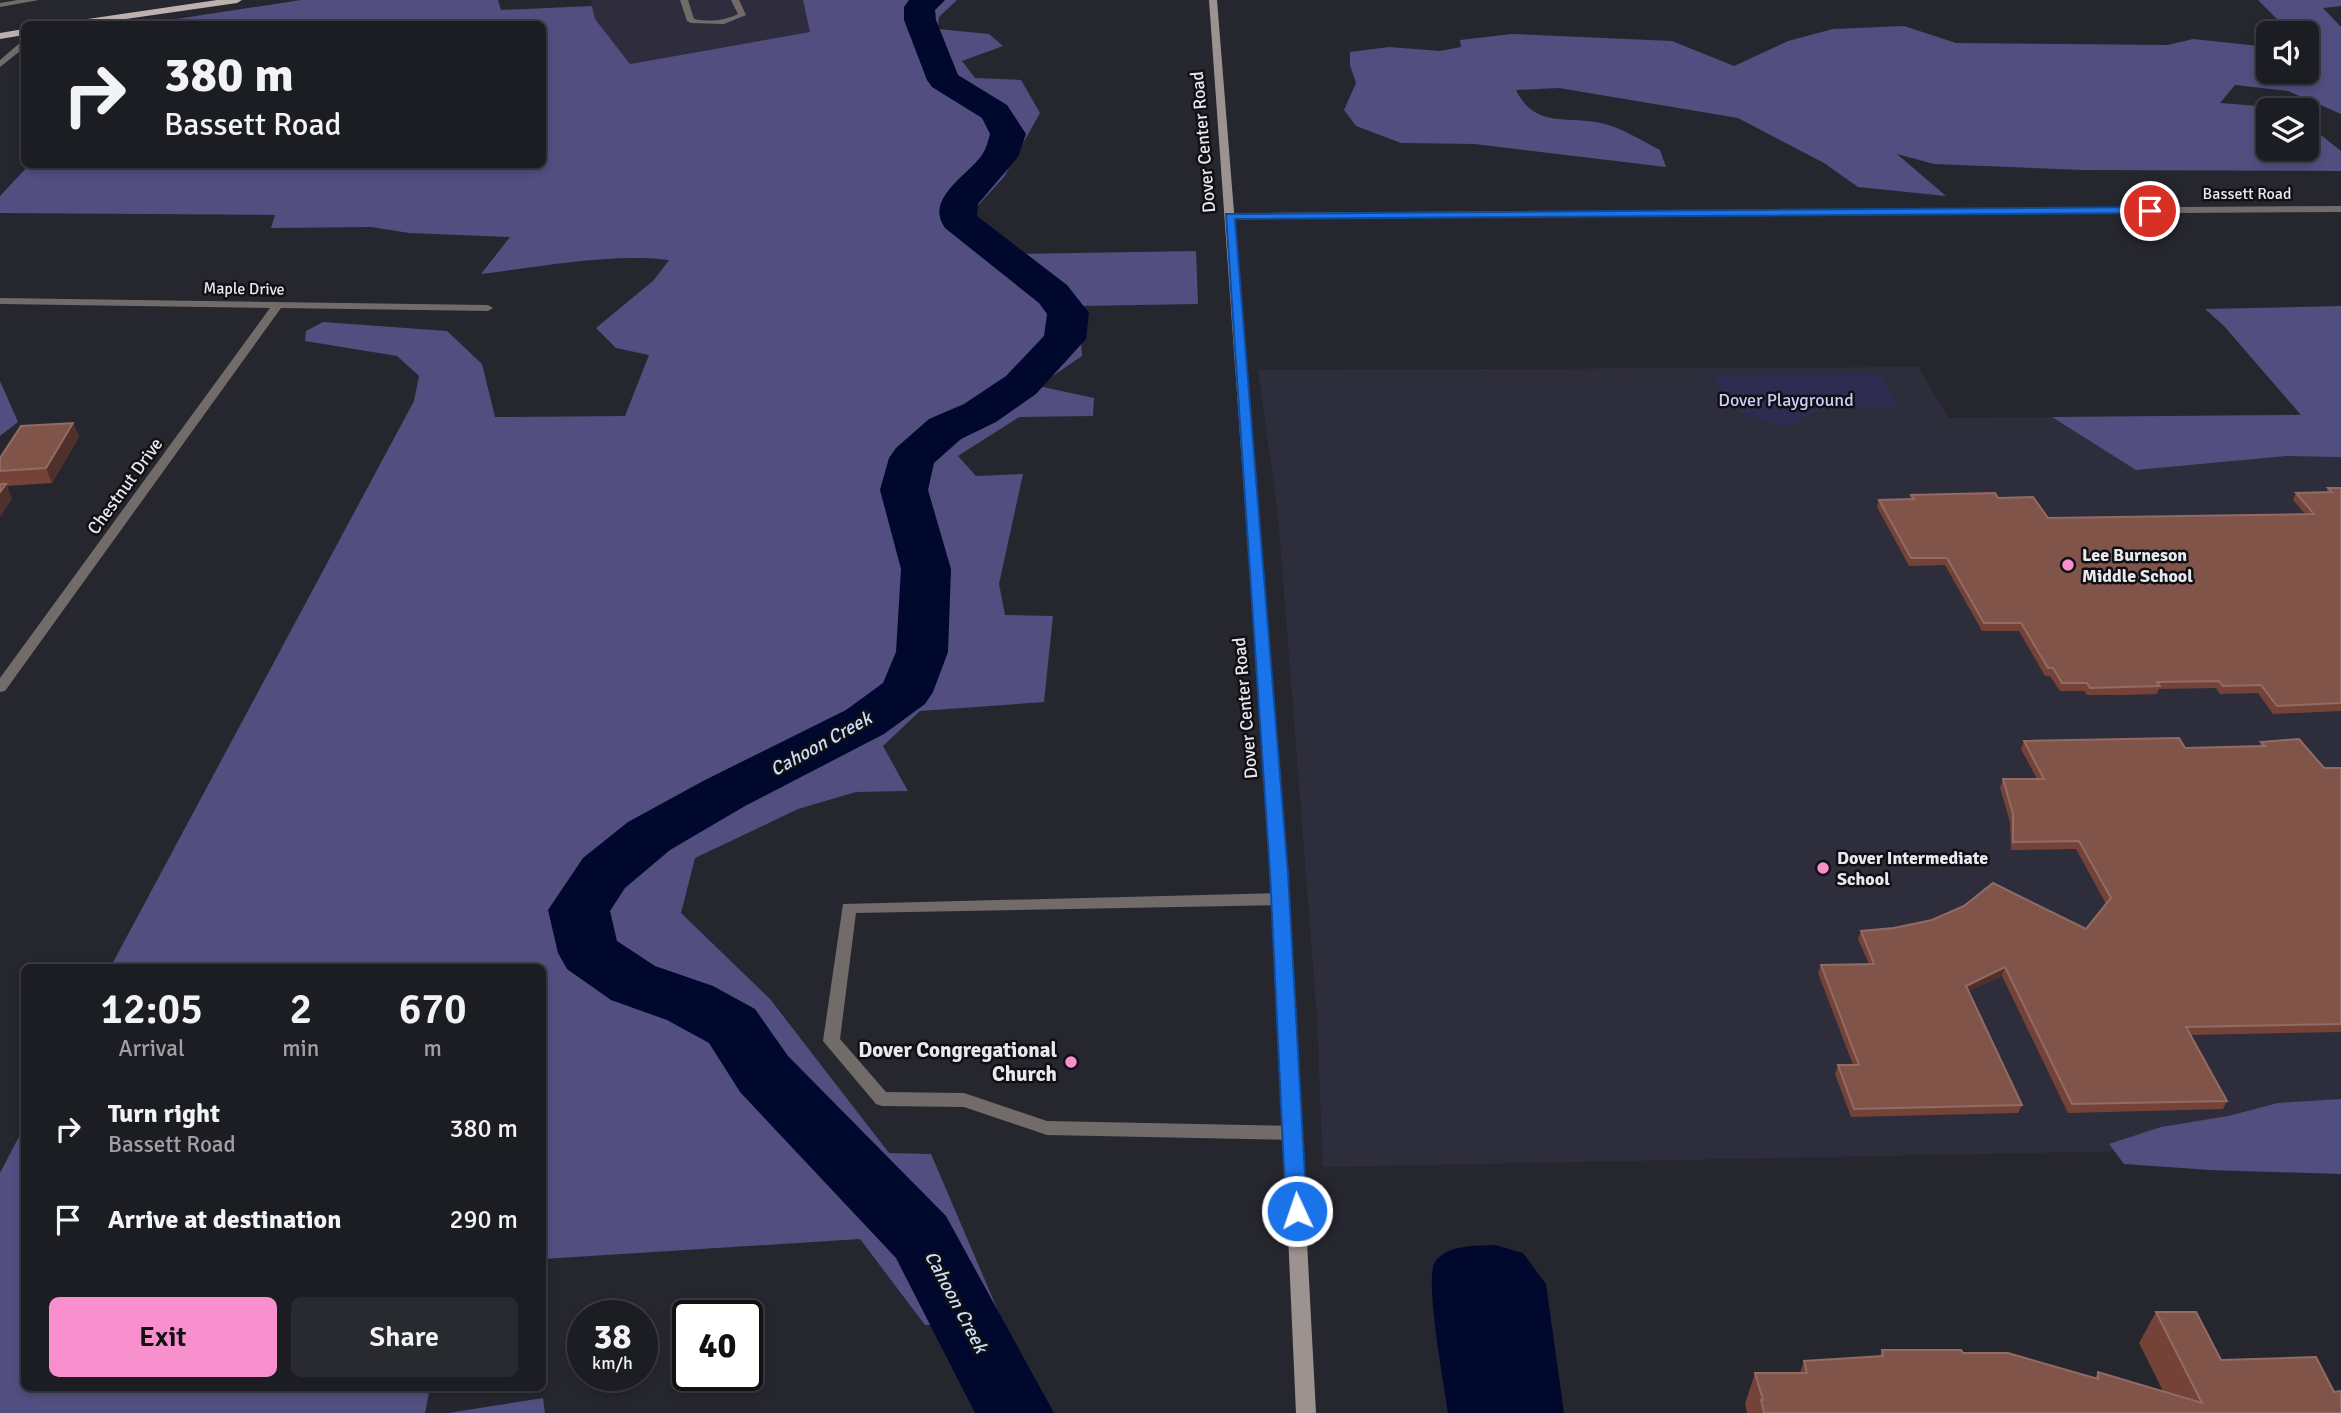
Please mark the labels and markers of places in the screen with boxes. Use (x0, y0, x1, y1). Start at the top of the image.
pin (2120, 181, 2180, 241)
place label: Lee Burneson Middle School (2082, 544, 2193, 587)
marker: Lee Burneson Middle School (2060, 557, 2076, 573)
place label: Dover Intermediate School (1837, 847, 1988, 890)
marker: Dover Intermediate School (1815, 860, 1831, 876)
place label: Dover Congregational Church (858, 1037, 1057, 1087)
marker: Dover Congregational Church (1063, 1054, 1079, 1070)

